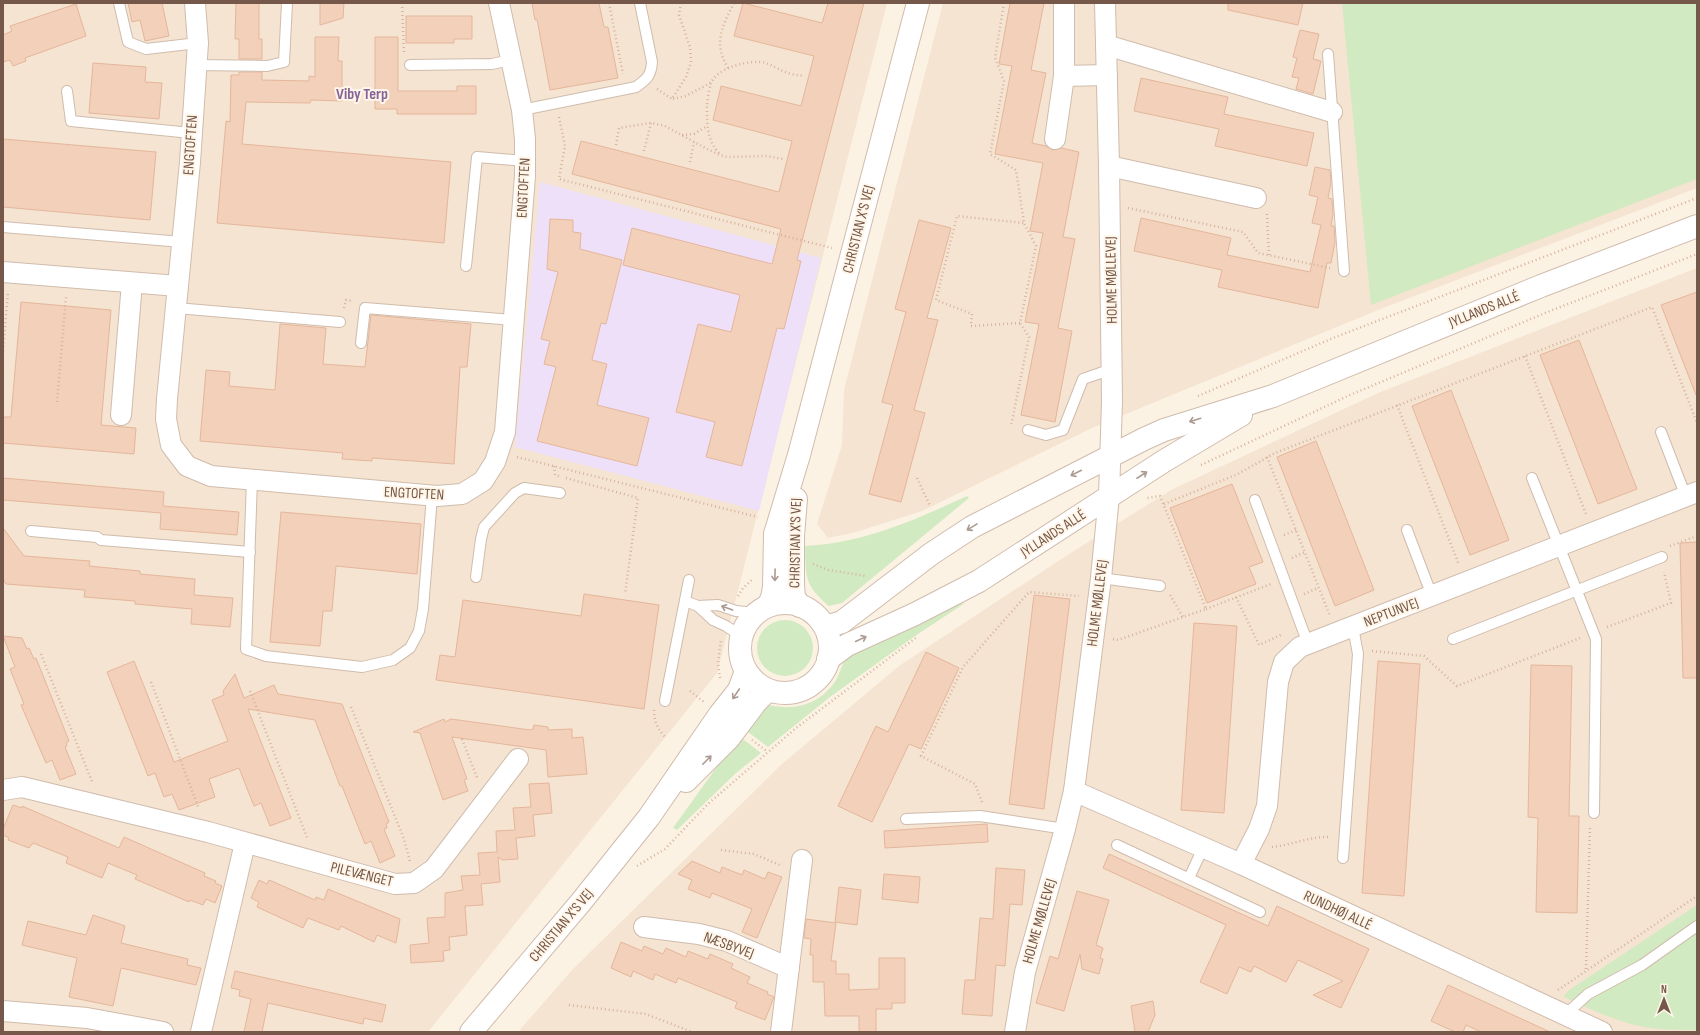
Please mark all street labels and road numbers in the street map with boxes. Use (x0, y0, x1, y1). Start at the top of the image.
street label: ENGTOFTEN (179, 114, 202, 176)
street label: ENGTOFTEN (512, 157, 535, 219)
street label: CHRISTIAN X'S VEJ (838, 183, 879, 275)
street label: HOLME MØLLEVEJ (1101, 236, 1122, 324)
street label: JYLLANDS ALLÉ (1445, 287, 1522, 333)
street label: ENGTOFTEN (383, 482, 445, 505)
street label: CHRISTIAN X'S VEJ (785, 498, 806, 588)
street label: JYLLANDS ALLÉ (1016, 505, 1090, 562)
street label: HOLME MØLLEVEJ (1083, 558, 1112, 648)
street label: NEPTUNVEJ (1361, 593, 1421, 632)
street label: PILEVÆNGET (329, 858, 395, 891)
street label: HOLME MØLLEVEJ (1018, 876, 1061, 966)
street label: CHRISTIAN X'S VEJ (525, 885, 598, 966)
street label: RUNDHØJ ALLÉ (1301, 886, 1375, 935)
street label: NÆSBYVEJ (701, 928, 757, 963)

